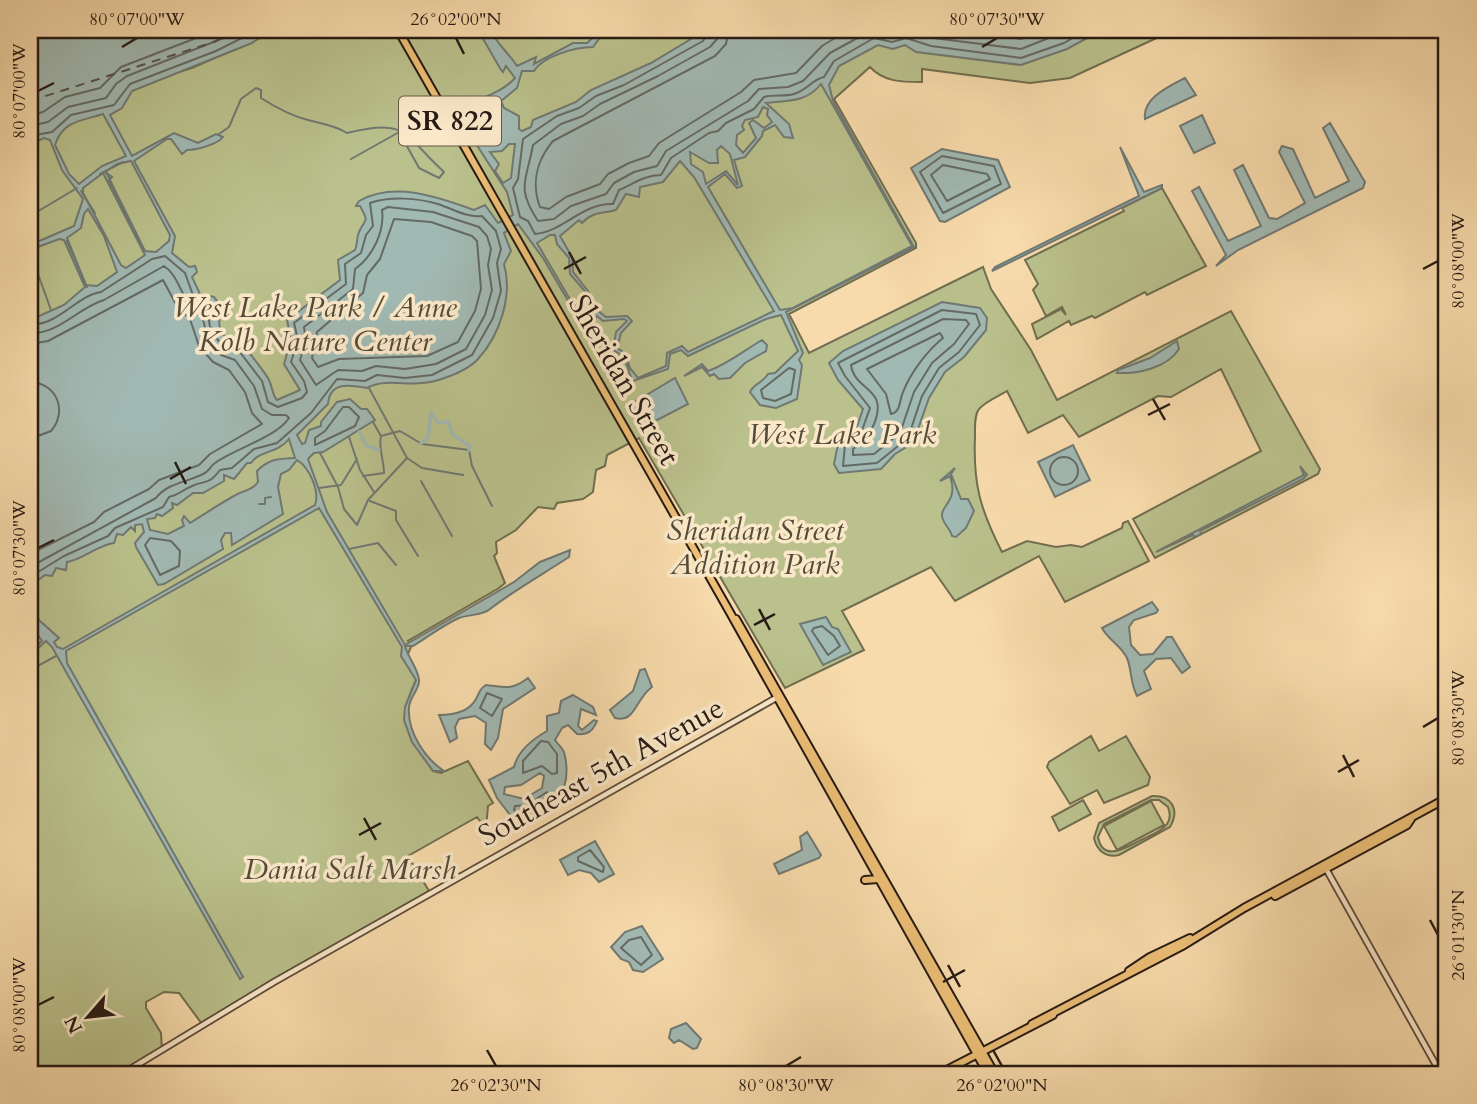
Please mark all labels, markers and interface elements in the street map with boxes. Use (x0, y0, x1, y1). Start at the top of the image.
text: 80°07'00"W (89, 7, 185, 32)
text: 26°02'00"N (410, 7, 502, 32)
text: 80°07'30"W (949, 7, 1045, 32)
text: 80°07'00"W (7, 43, 32, 139)
road number: SR 822 (399, 96, 501, 146)
text: 80°08'00"W (1446, 213, 1471, 309)
park label: West Lake Park / Anne Kolb Nature Center (173, 287, 457, 362)
street label: Sheridan Street (559, 287, 690, 473)
park label: West Lake Park (748, 414, 936, 455)
text: 80°07'30"W (7, 500, 32, 596)
park label: Sheridan Street Addition Park (666, 510, 845, 585)
text: 80°08'30"W (1446, 670, 1471, 766)
street label: Southeast 5th Avenue (471, 688, 731, 856)
park label: Dania Salt Marsh (244, 849, 457, 890)
text: 26°01'30"N (1446, 889, 1471, 981)
text: 80°08'00"W (7, 957, 32, 1053)
north arrow (52, 982, 122, 1052)
text: N (58, 1011, 89, 1038)
text: 26°02'30"N (450, 1073, 542, 1098)
text: 80°08'30"W (738, 1073, 834, 1098)
text: 26°02'00"N (956, 1073, 1048, 1098)

